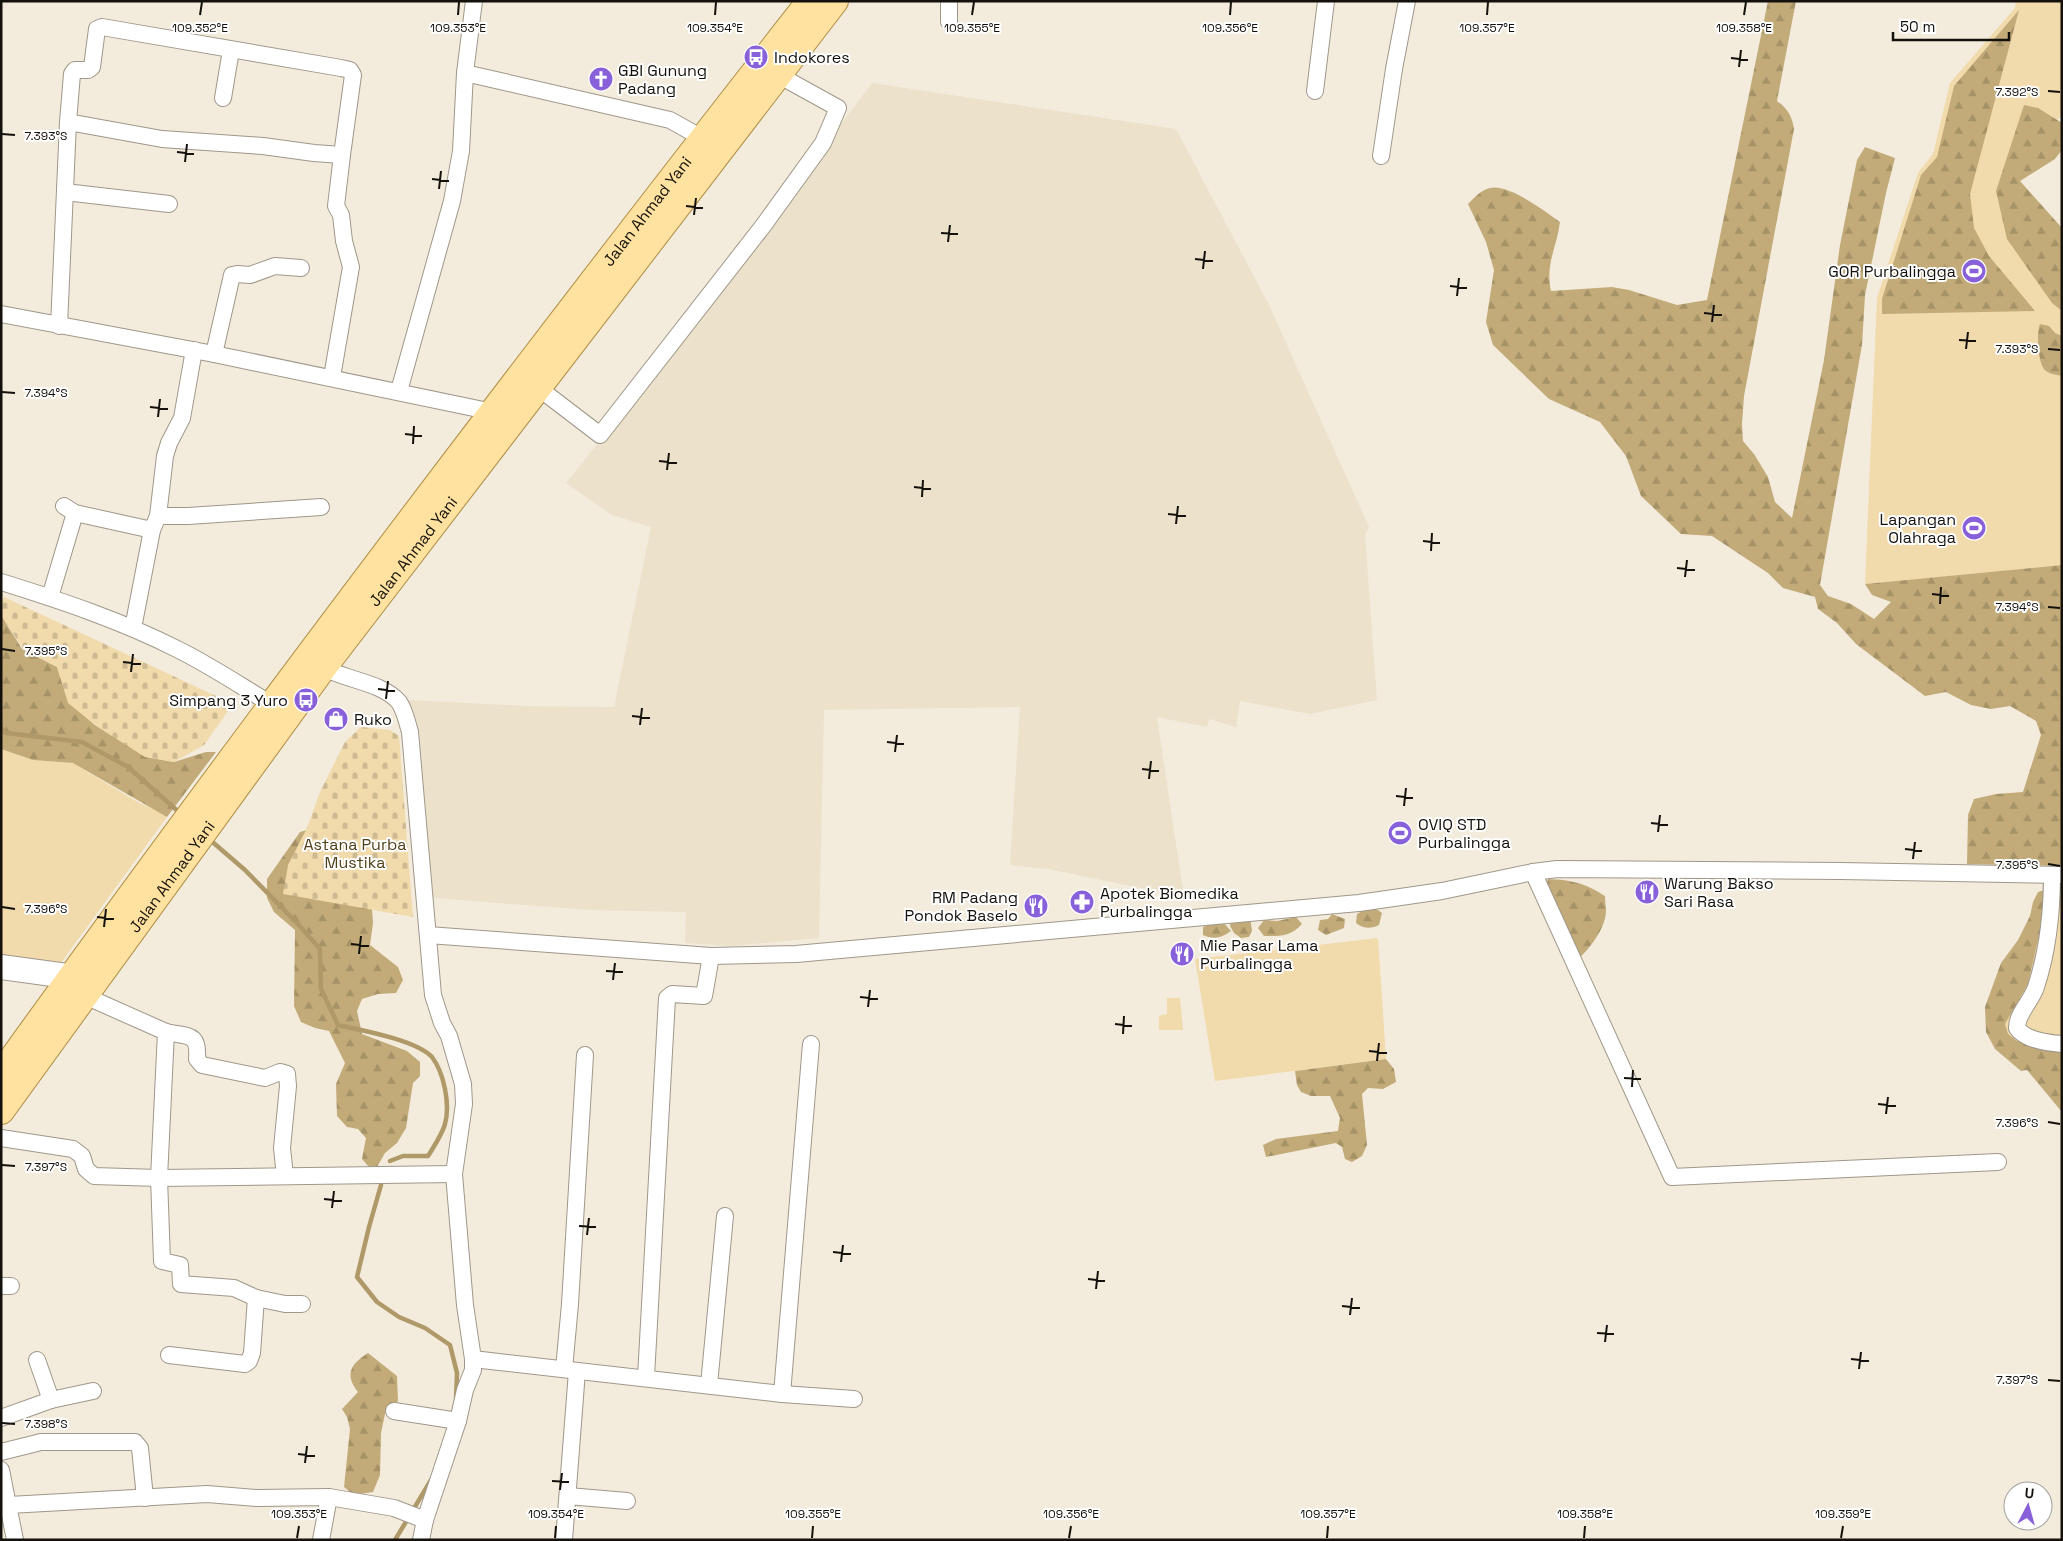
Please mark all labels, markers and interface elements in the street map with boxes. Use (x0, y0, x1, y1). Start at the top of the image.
scale bar (1893, 10, 2009, 42)
text: 50 m (1900, 17, 1935, 36)
text: 109.352°E (172, 20, 228, 36)
text: 109.353°E (430, 20, 486, 36)
text: 109.354°E (687, 20, 743, 36)
text: 109.355°E (944, 20, 1000, 36)
text: 109.356°E (1202, 20, 1258, 36)
text: 109.357°E (1459, 20, 1515, 36)
text: 109.358°E (1716, 20, 1772, 36)
bus stop icon: Indokores (743, 44, 769, 70)
place label: Indokores (774, 47, 850, 68)
place label: GBI Gunung Padang (618, 60, 707, 99)
church icon: GBI Gunung Padang (588, 66, 614, 92)
text: 7.392°S (1996, 84, 2038, 100)
text: 7.393°S (25, 128, 67, 144)
street label: Jalan Ahmad Yani (598, 152, 696, 270)
sports icon: GOR Purbalingga (1961, 258, 1987, 284)
place label: GOR Purbalingga (1828, 261, 1956, 282)
text: 7.393°S (1996, 341, 2038, 357)
text: 7.394°S (24, 385, 68, 401)
street label: Jalan Ahmad Yani (364, 492, 462, 611)
place label: Lapangan Olahraga (1879, 509, 1956, 548)
sports icon: Lapangan Olahraga (1961, 515, 1987, 541)
text: 7.394°S (1995, 599, 2039, 615)
text: 7.395°S (25, 643, 67, 659)
bus stop icon: Simpang 3 Yuro (293, 687, 319, 713)
place label: Simpang 3 Yuro (169, 690, 288, 711)
shop icon: Ruko (323, 706, 349, 732)
place label: Ruko (354, 709, 392, 730)
place label: OVIQ STD Purbalingga (1418, 814, 1510, 853)
street label: Jalan Ahmad Yani (124, 817, 220, 937)
sports icon: OVIQ STD Purbalingga (1387, 820, 1413, 846)
park label: Astana Purba Mustika (304, 834, 406, 873)
text: 7.395°S (1996, 857, 2038, 873)
place label: Warung Bakso Sari Rasa (1664, 873, 1774, 912)
restaurant icon: Warung Bakso Sari Rasa (1634, 879, 1660, 905)
place label: Apotek Biomedika Purbalingga (1100, 883, 1239, 922)
place label: RM Padang Pondok Baselo (905, 887, 1018, 926)
pharmacy icon: Apotek Biomedika Purbalingga (1069, 889, 1095, 915)
restaurant icon: RM Padang Pondok Baselo (1023, 893, 1049, 919)
text: 7.396°S (25, 901, 67, 917)
place label: Mie Pasar Lama Purbalingga (1200, 935, 1319, 974)
restaurant icon: Mie Pasar Lama Purbalingga (1169, 941, 1195, 967)
text: 7.396°S (1996, 1115, 2038, 1131)
text: 7.397°S (25, 1159, 67, 1175)
text: 7.397°S (1996, 1372, 2038, 1388)
text: 7.398°S (24, 1416, 68, 1432)
north arrow (2003, 1481, 2053, 1531)
text: U (2024, 1484, 2035, 1503)
text: 109.353°E (271, 1506, 327, 1522)
text: 109.354°E (528, 1506, 584, 1522)
text: 109.355°E (785, 1506, 841, 1522)
text: 109.356°E (1043, 1506, 1099, 1522)
text: 109.357°E (1300, 1506, 1356, 1522)
text: 109.358°E (1557, 1506, 1613, 1522)
text: 109.359°E (1815, 1506, 1871, 1522)

